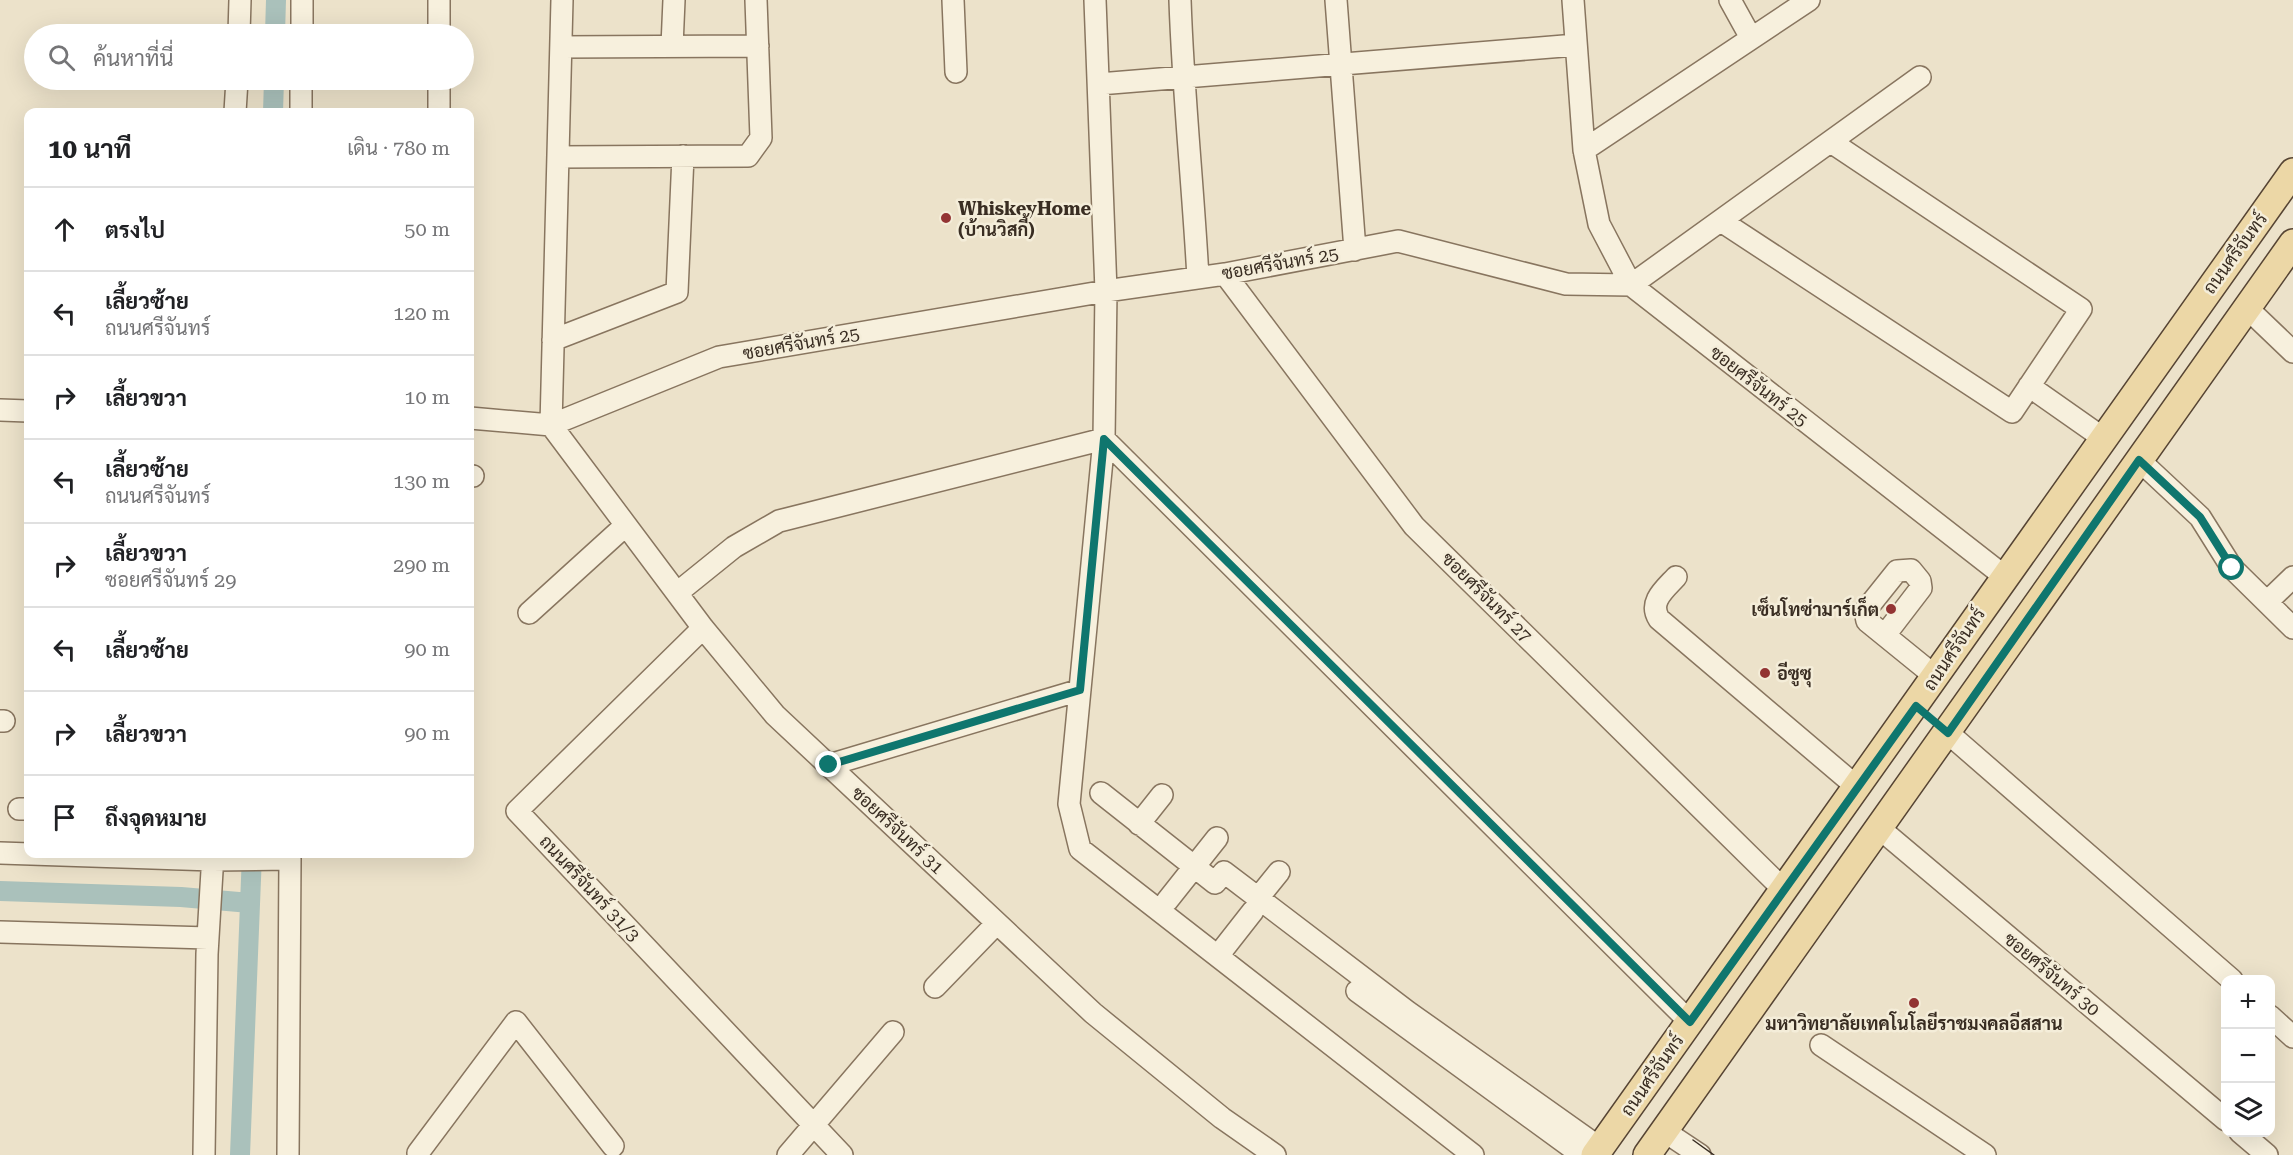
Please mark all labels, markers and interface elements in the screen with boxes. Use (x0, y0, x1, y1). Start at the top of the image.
search box (24, 24, 474, 90)
icon: search (45, 41, 78, 74)
text: ค้นหาที่นี่ (93, 46, 173, 71)
text: 10 นาที (48, 134, 132, 164)
text: เดิน · 780 m (347, 136, 450, 160)
place label: WhiskeyHome (บ้านวิสกี้) (958, 198, 1092, 240)
street label: ถนนศรีจันทร์ (2197, 207, 2272, 298)
marker: WhiskeyHome (บ้านวิสกี้) (939, 211, 953, 225)
icon: ahead (48, 213, 81, 246)
text: 50 m (404, 217, 450, 241)
text: ตรงไป (105, 218, 165, 243)
street label: ซอยศรีจันทร์ 25 (1220, 240, 1340, 284)
text: เลี้ยวซ้าย (105, 289, 189, 314)
icon: left (48, 297, 81, 330)
text: 120 m (393, 301, 450, 325)
text: ถนนศรีจันทร์ (105, 316, 211, 340)
street label: ซอยศรีจันทร์ 25 (741, 320, 861, 364)
street label: ซอยศรีจันทร์ 25 (1706, 340, 1813, 431)
icon: right (48, 381, 81, 414)
text: 10 m (404, 385, 450, 409)
text: เลี้ยวขวา (105, 386, 187, 411)
text: เลี้ยวซ้าย (105, 457, 189, 482)
icon: left (48, 465, 81, 498)
text: 130 m (393, 469, 450, 493)
text: ถนนศรีจันทร์ (105, 484, 211, 508)
text: เลี้ยวขวา (105, 541, 187, 566)
street label: ซอยศรีจันทร์ 27 (1438, 546, 1538, 646)
icon: right (48, 549, 81, 582)
text: 290 m (393, 553, 450, 577)
route start (2218, 554, 2244, 580)
text: ซอยศรีจันทร์ 29 (105, 568, 236, 592)
place label: เซ็นโทซ่ามาร์เก็ต (1751, 596, 1879, 620)
marker: เซ็นโทซ่ามาร์เก็ต (1884, 602, 1898, 616)
street label: ถนนศรีจันทร์ (1917, 602, 1989, 694)
icon: left (48, 633, 81, 666)
text: 90 m (404, 637, 450, 661)
text: เลี้ยวซ้าย (105, 638, 189, 663)
place label: อีซูซุ (1777, 661, 1812, 688)
marker: อีซูซุ (1758, 666, 1772, 680)
icon: right (48, 717, 81, 750)
text: 90 m (404, 721, 450, 745)
text: เลี้ยวขวา (105, 722, 187, 747)
route end (815, 751, 841, 777)
street label: ซอยศรีจันทร์ 31 (848, 781, 950, 878)
icon: arrive (48, 801, 81, 834)
text: ถึงจุดหมาย (105, 806, 207, 831)
street label: ถนนศรีจันทร์ 31/3 (535, 829, 646, 945)
street label: ซอยศรีจันทร์ 30 (2000, 926, 2105, 1020)
map controls (2221, 975, 2275, 1137)
button: + (2221, 975, 2275, 1029)
marker: มหาวิทยาลัยเทคโนโลยีราชมงคลอีสสาน (1907, 996, 1921, 1010)
place label: มหาวิทยาลัยเทคโนโลยีราชมงคลอีสสาน (1765, 1011, 2063, 1034)
street label: ถนนศรีจันทร์ (1615, 1029, 1688, 1120)
button: − (2221, 1029, 2275, 1083)
button: layers (2221, 1083, 2275, 1137)

